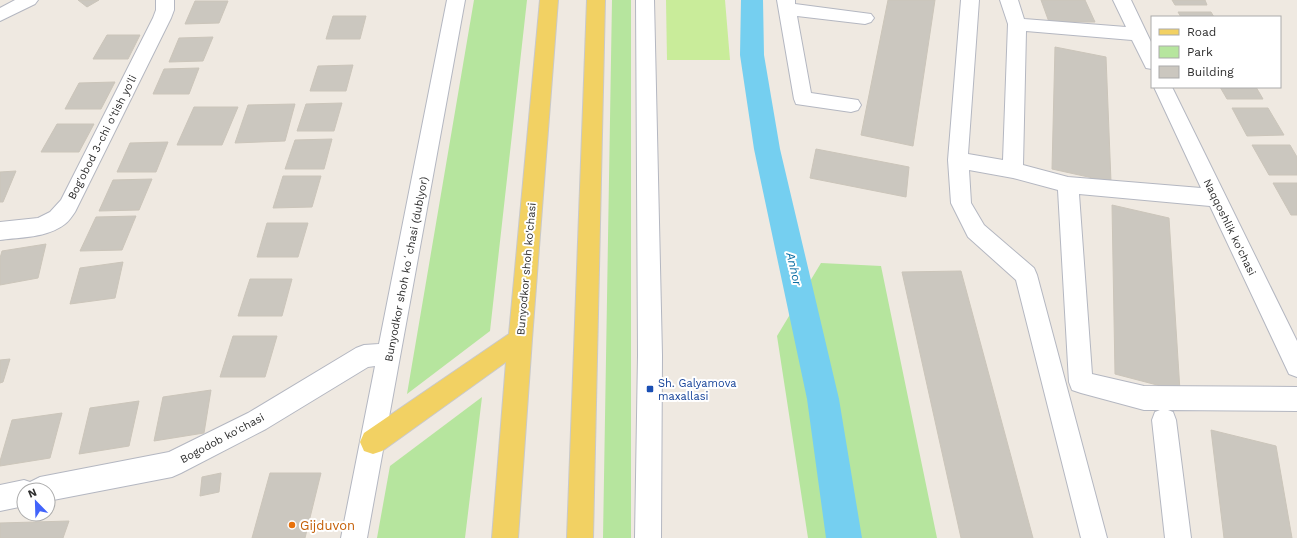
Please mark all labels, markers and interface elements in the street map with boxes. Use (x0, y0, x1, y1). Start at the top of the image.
legend (1151, 16, 1281, 88)
text: Road (1187, 25, 1216, 39)
text: Park (1187, 45, 1213, 59)
text: Building (1187, 65, 1234, 79)
street label: Bog'obod 3-chi o'tish yo'li (65, 73, 140, 202)
street label: Bunyodkor shoh koʻchasi (dublyor) (382, 175, 431, 363)
street label: Naqqoshlik ko'chasi (1200, 177, 1259, 278)
street label: Bunyodkor shoh ko'chasi (514, 202, 539, 336)
water label: Anhor (783, 250, 805, 288)
place label: Sh. Galyamova maxallasi (658, 377, 736, 403)
marker: Sh. Galyamova maxallasi (645, 384, 655, 394)
street label: Bogodob ko'chasi (178, 411, 266, 466)
north arrow (16, 482, 56, 522)
text: N (26, 486, 39, 501)
place label: Gijduvon (300, 518, 355, 533)
marker: Gijduvon (287, 520, 297, 530)

